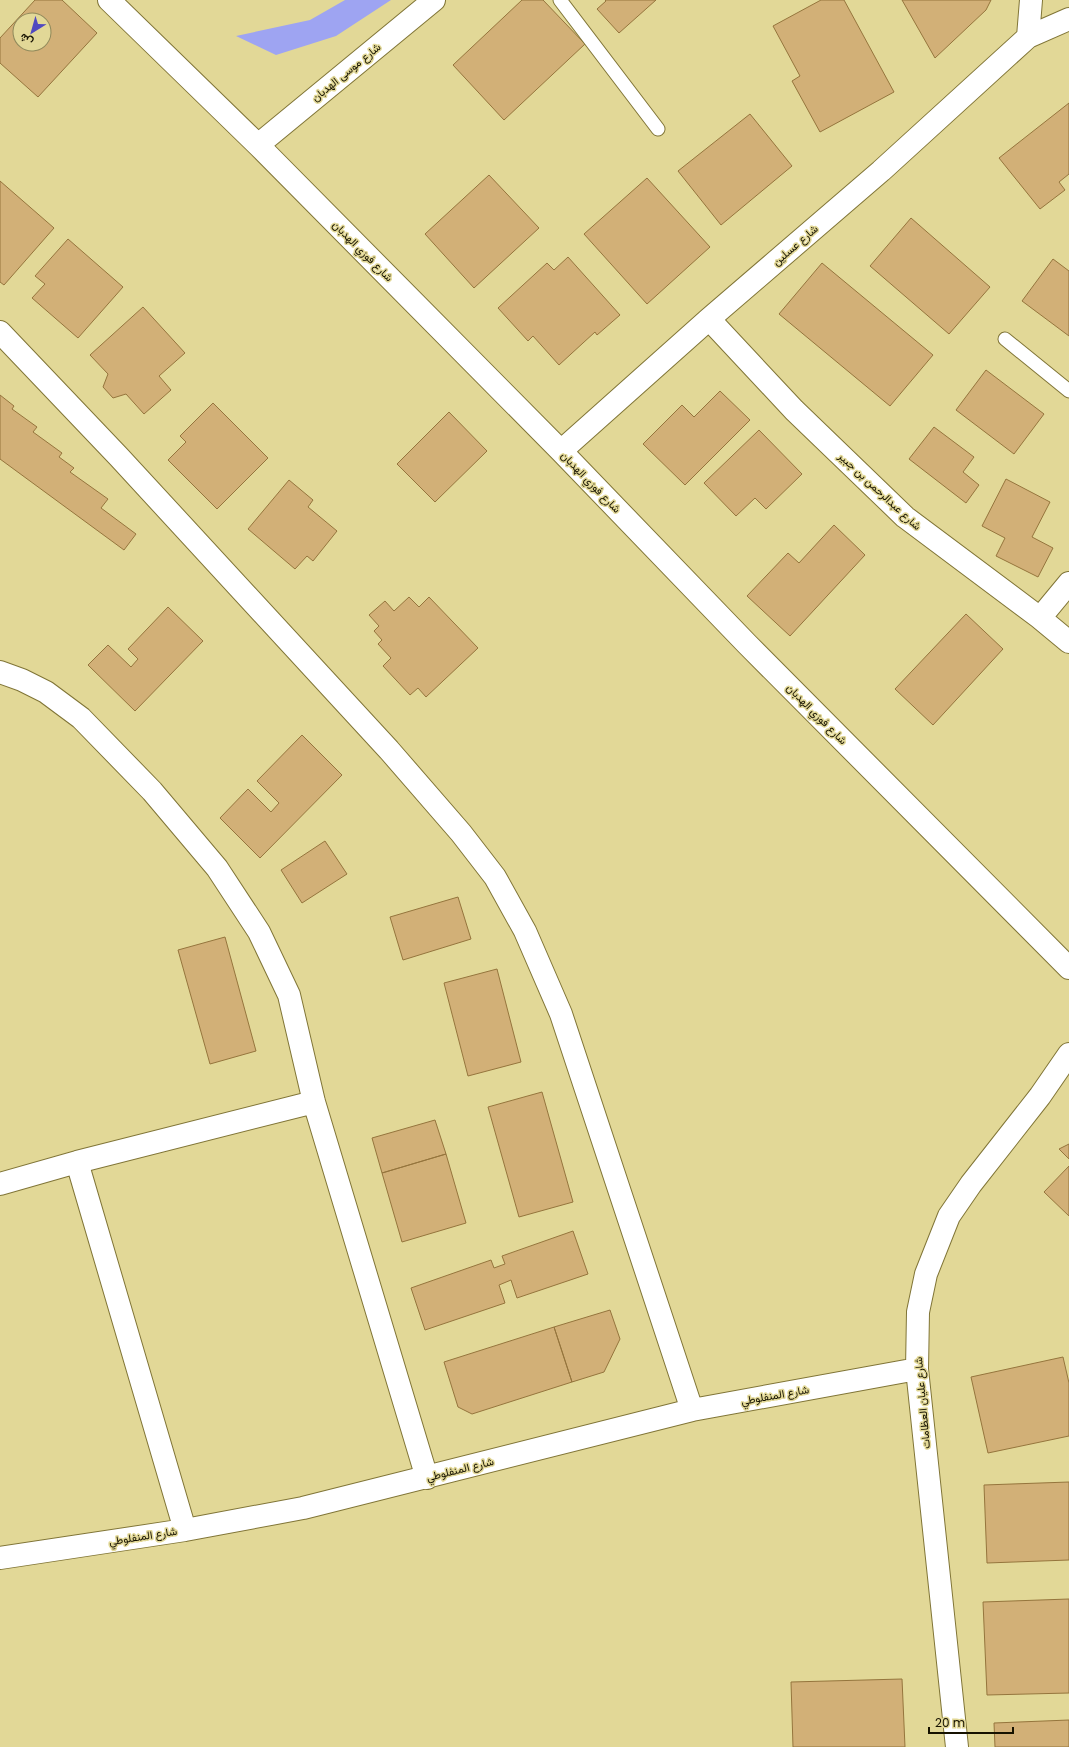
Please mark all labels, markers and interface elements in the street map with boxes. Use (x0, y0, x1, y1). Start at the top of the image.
north arrow (12, 12, 52, 52)
text: ش (16, 30, 36, 50)
street label: شارع موسى الهدبان (308, 39, 384, 105)
street label: شارع فوزي الهدبان (328, 217, 397, 287)
street label: شارع عسلين (769, 220, 822, 269)
street label: شارع فوزي الهدبان (556, 448, 625, 518)
street label: شارع عبدالرحمن بن جبير (834, 448, 925, 534)
street label: شارع فوزي الهدبان (782, 680, 851, 750)
street label: شارع عليان العظامات (910, 1356, 934, 1450)
street label: شارع المنفلوطي (740, 1381, 811, 1411)
street label: شارع المنفلوطي (425, 1453, 496, 1487)
street label: شارع المنفلوطي (108, 1523, 179, 1551)
scale bar (929, 1709, 1013, 1735)
text: 20 m (935, 1714, 965, 1731)

